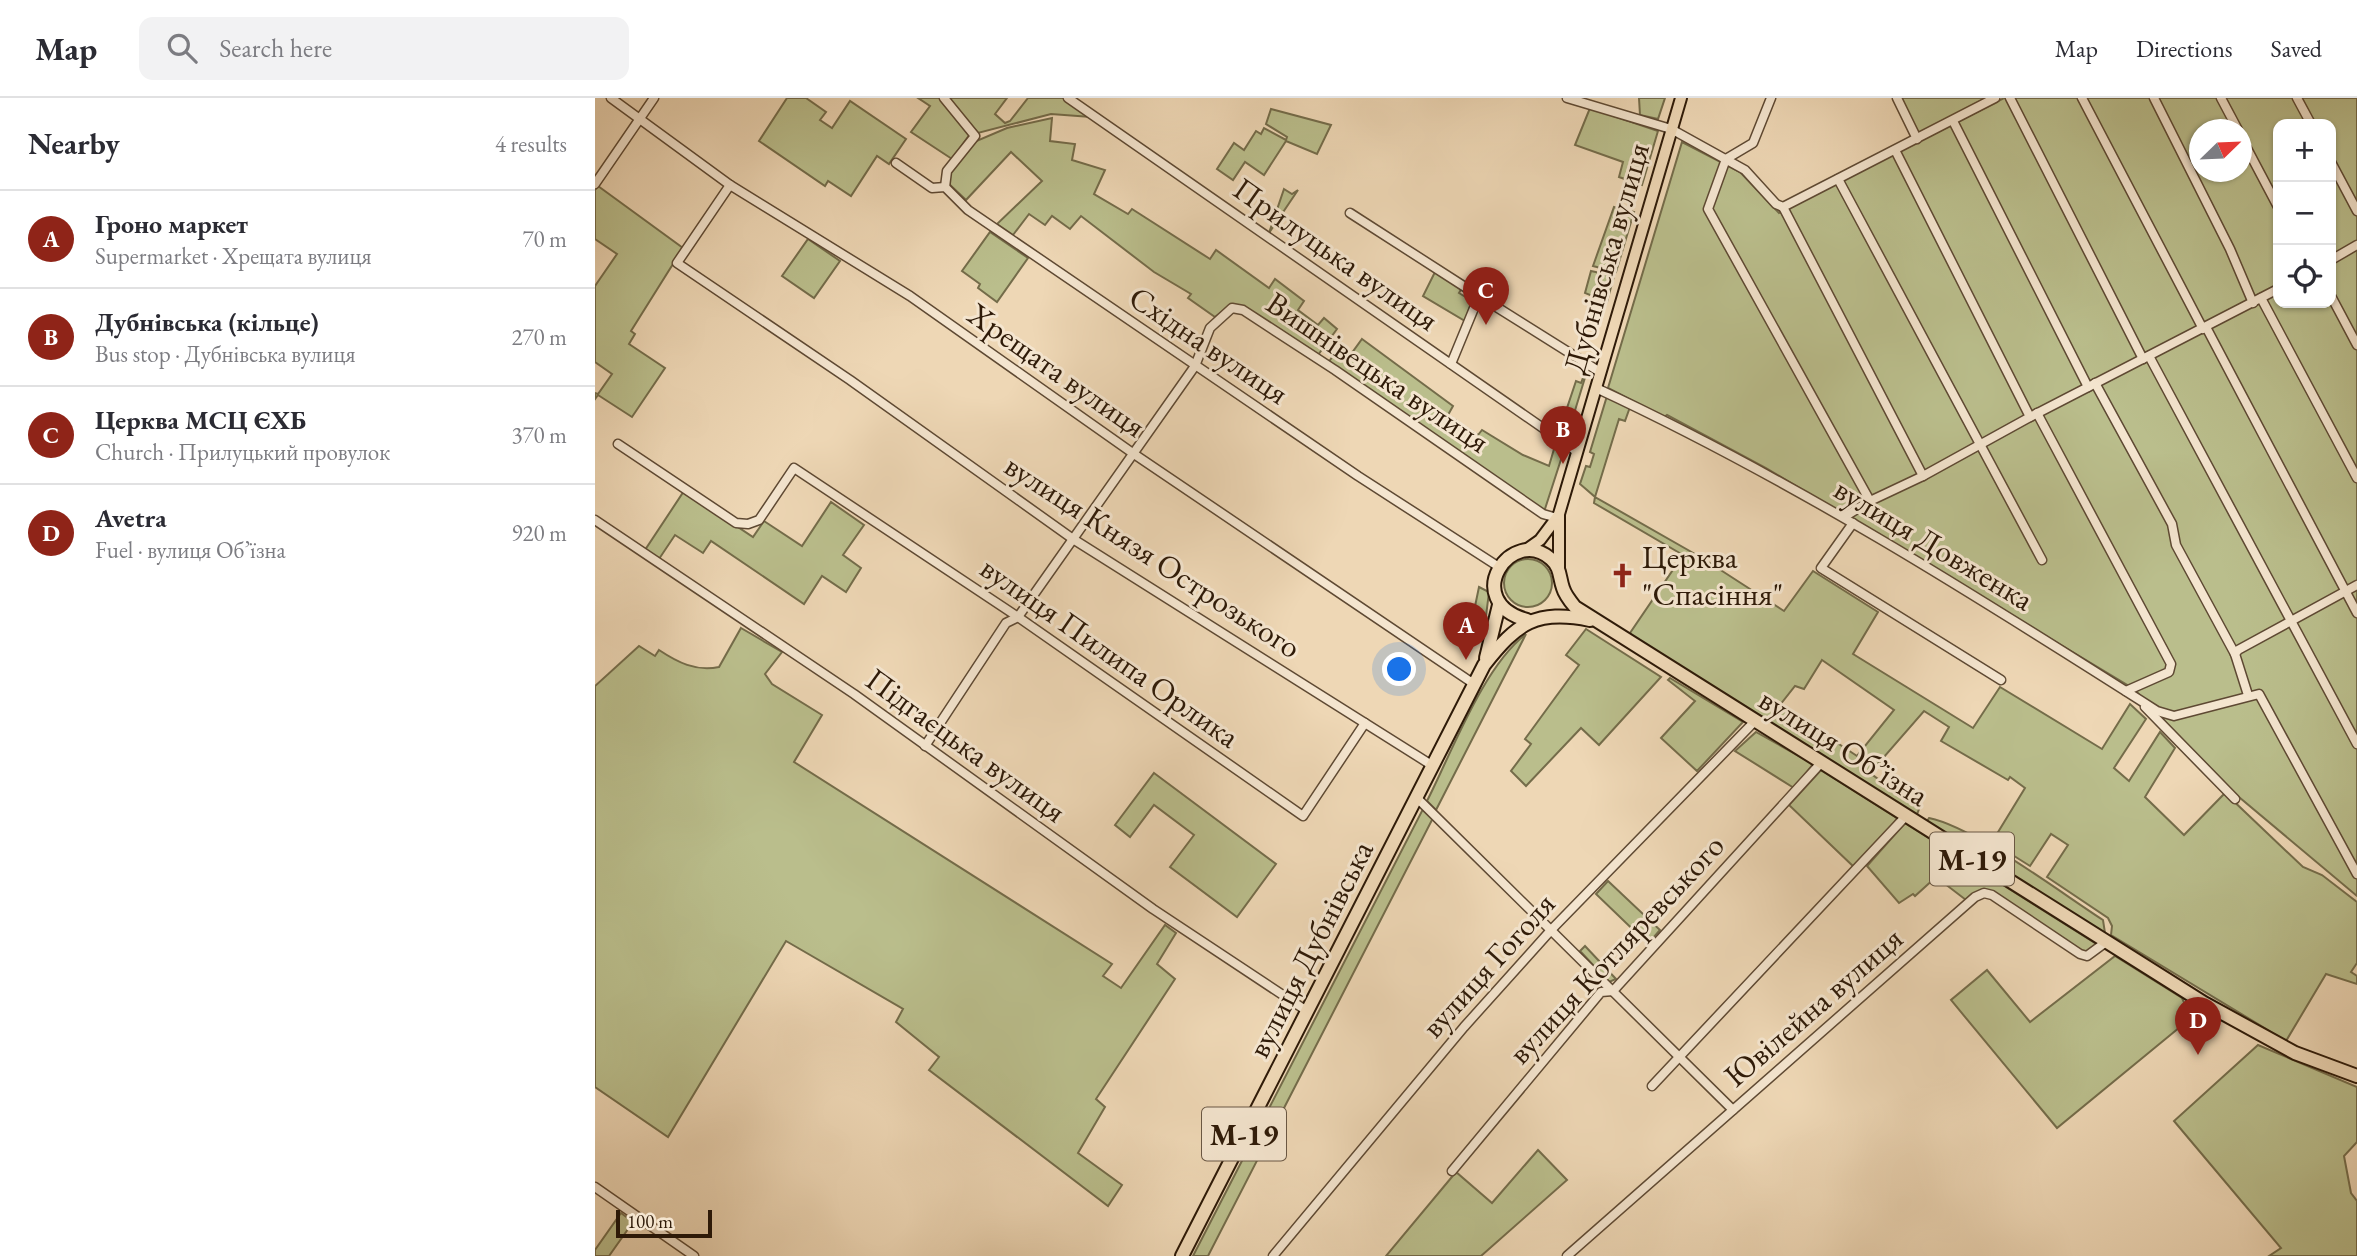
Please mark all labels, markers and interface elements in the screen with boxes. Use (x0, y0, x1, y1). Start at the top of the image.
search box (139, 17, 629, 80)
text: Map (35, 27, 97, 70)
icon: search (163, 29, 201, 67)
text: Search here (219, 31, 332, 65)
text: Map (2055, 33, 2098, 64)
text: Directions (2136, 33, 2233, 64)
text: Saved (2271, 33, 2322, 64)
north arrow (2189, 119, 2252, 182)
map controls (2273, 119, 2336, 308)
button: + (2273, 119, 2336, 182)
text: Nearby (28, 124, 120, 163)
text: 4 results (495, 129, 567, 159)
street label: Дубнівська вулиця (1553, 138, 1659, 378)
street label: Прилуцька вулиця (1225, 167, 1447, 341)
button: − (2273, 182, 2336, 245)
text: Гроно маркет (95, 207, 248, 241)
text: A (43, 224, 59, 254)
text: 70 m (522, 224, 567, 254)
text: Supermarket · Хрещата вулиця (95, 241, 372, 271)
button: locate (2273, 245, 2336, 308)
pin: C (1463, 267, 1509, 325)
street label: Східна вулиця (1121, 276, 1297, 414)
street label: Вишнівецька вулиця (1258, 282, 1498, 462)
street label: Хрещата вулиця (959, 292, 1154, 447)
text: Дубнівська (кільце) (95, 305, 319, 339)
text: B (44, 322, 58, 352)
text: 270 m (511, 322, 567, 352)
text: Bus stop · Дубнівська вулиця (95, 339, 356, 369)
text: Церква МСЦ ЄХБ (95, 403, 307, 437)
pin: B (1540, 406, 1586, 464)
text: C (43, 420, 59, 450)
text: 370 m (511, 420, 567, 450)
text: Church · Прилуцький провулок (95, 437, 390, 467)
street label: вулиця Князя Острозького (997, 444, 1309, 668)
street label: вулиця Довженка (1826, 468, 2042, 620)
text: Avetra (95, 501, 167, 535)
text: D (42, 518, 60, 548)
text: 920 m (511, 518, 567, 548)
text: Fuel · вулиця Об’їзна (95, 535, 286, 565)
place label: Церква "Спасіння" (1642, 536, 1783, 615)
street label: вулиця Пилипа Орлика (972, 547, 1248, 757)
church icon: Церква "Спасіння" (1608, 561, 1636, 589)
pin: A (1443, 602, 1489, 660)
your location (1382, 652, 1416, 686)
street label: Підгаєцька вулиця (857, 658, 1075, 832)
street label: вулиця Об’їзна (1751, 678, 1937, 816)
street label: вулиця Котляревського (1499, 825, 1733, 1073)
road number: М-19 (1930, 832, 2014, 886)
street label: вулиця Дубнівська (1237, 833, 1383, 1065)
street label: вулиця Гоголя (1412, 884, 1564, 1046)
street label: Ювілейна вулиця (1715, 918, 1911, 1096)
pin: D (2175, 997, 2221, 1055)
road number: М-19 (1202, 1108, 1286, 1160)
scale bar (616, 1207, 712, 1239)
text: 100 m (627, 1209, 673, 1234)

